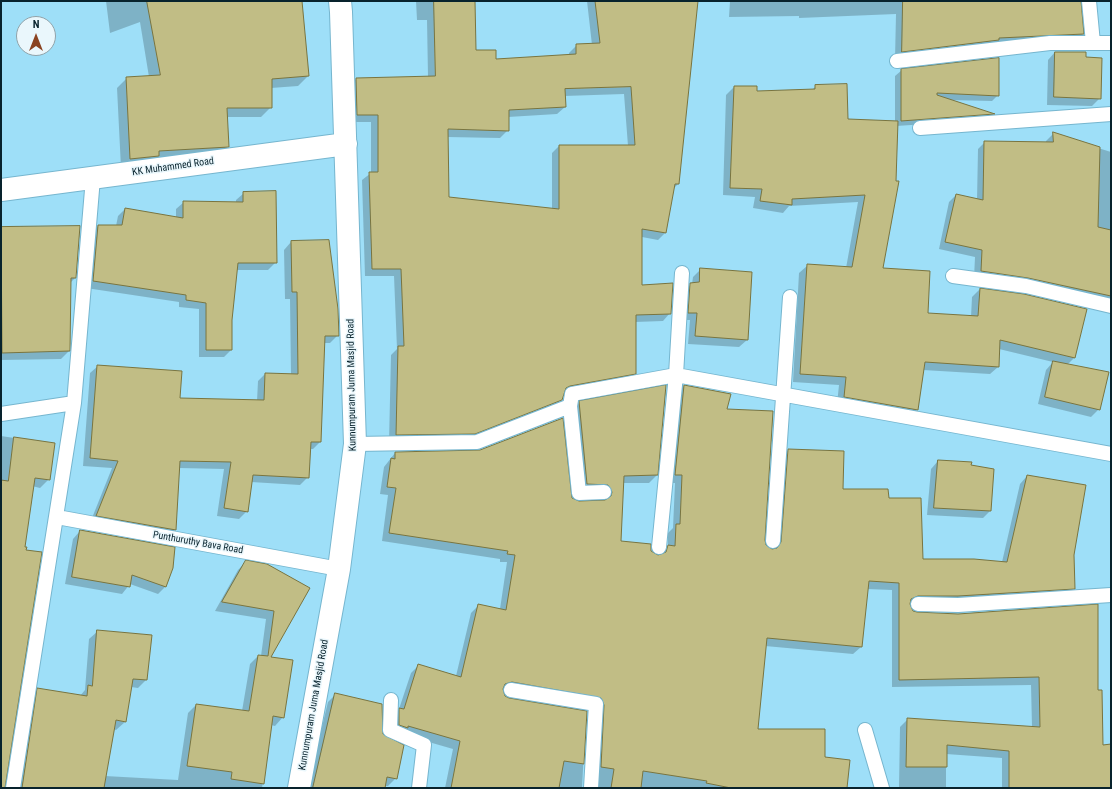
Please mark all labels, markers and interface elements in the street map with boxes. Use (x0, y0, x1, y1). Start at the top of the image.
north arrow (16, 16, 56, 56)
text: N (33, 18, 39, 31)
street label: KK Muhammed Road (131, 155, 215, 179)
street label: Kunnumpuram Juma Masjid Road (345, 319, 359, 451)
street label: Punthuruthy Bava Road (152, 529, 244, 557)
street label: Kunnumpuram Juma Masjid Road (297, 639, 331, 771)

